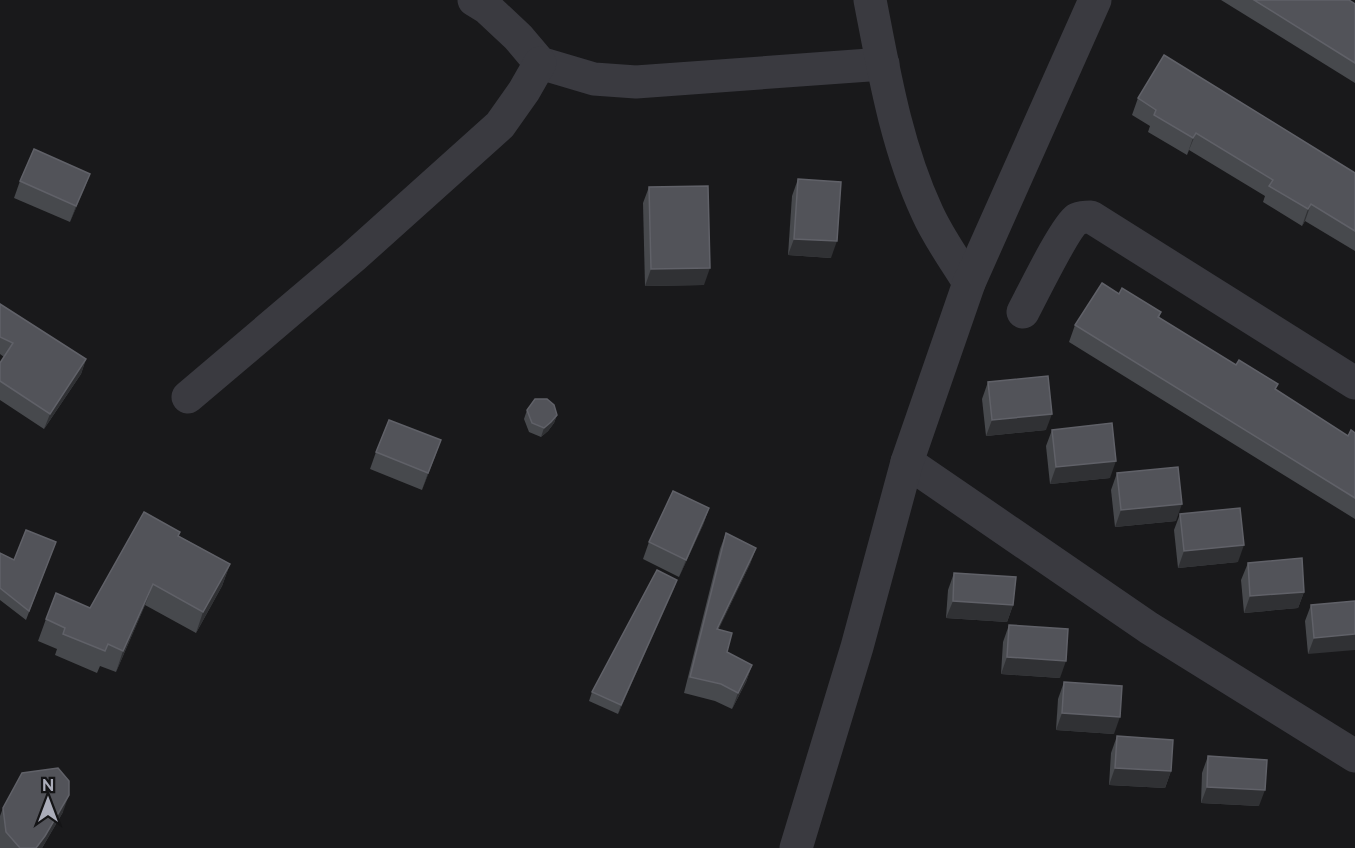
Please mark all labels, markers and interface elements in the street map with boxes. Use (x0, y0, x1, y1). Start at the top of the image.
north arrow (18, 770, 78, 830)
text: N (42, 776, 54, 795)

